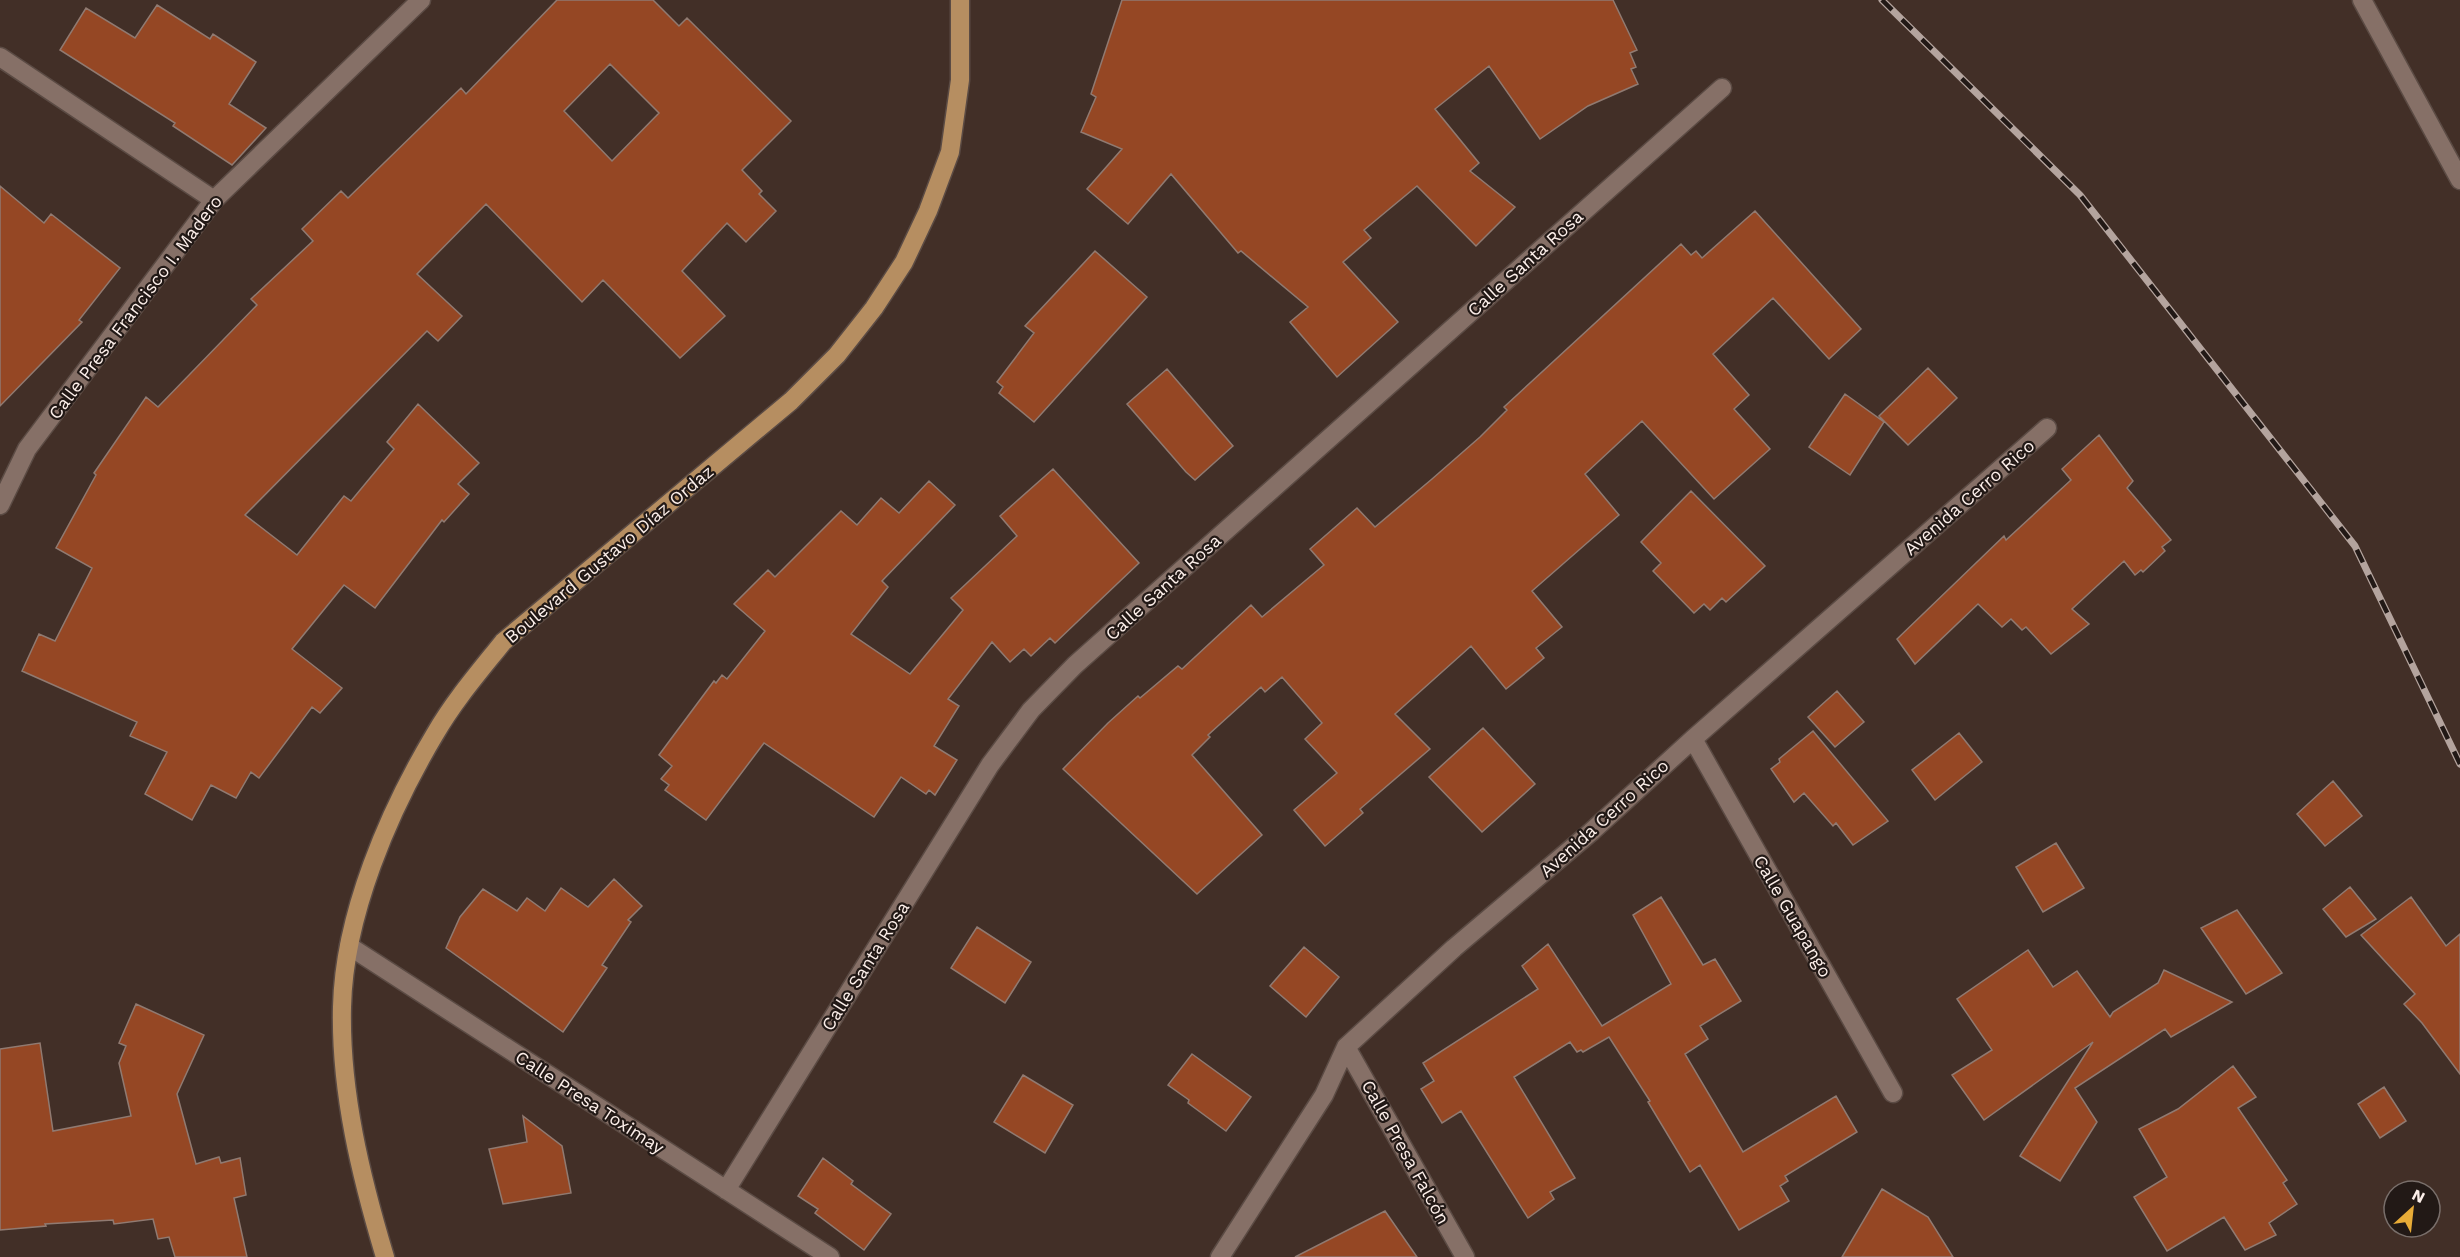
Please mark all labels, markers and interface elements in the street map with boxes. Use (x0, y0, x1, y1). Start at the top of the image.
street label: Calle Presa Francisco I. Madero (44, 191, 226, 423)
street label: Calle Santa Rosa (1463, 206, 1587, 320)
street label: Avenida Cerro Rico (1900, 435, 2038, 559)
street label: Boulevard Gustavo Díaz Ordaz (501, 461, 717, 647)
street label: Calle Santa Rosa (1101, 530, 1225, 644)
street label: Avenida Cerro Rico (1535, 755, 1673, 881)
street label: Calle Guapango (1750, 851, 1836, 981)
street label: Calle Santa Rosa (817, 898, 913, 1034)
street label: Calle Presa Toximay (512, 1046, 669, 1158)
street label: Calle Presa Falcón (1358, 1076, 1454, 1228)
north arrow (2382, 1179, 2442, 1239)
text: N (2409, 1185, 2428, 1207)

